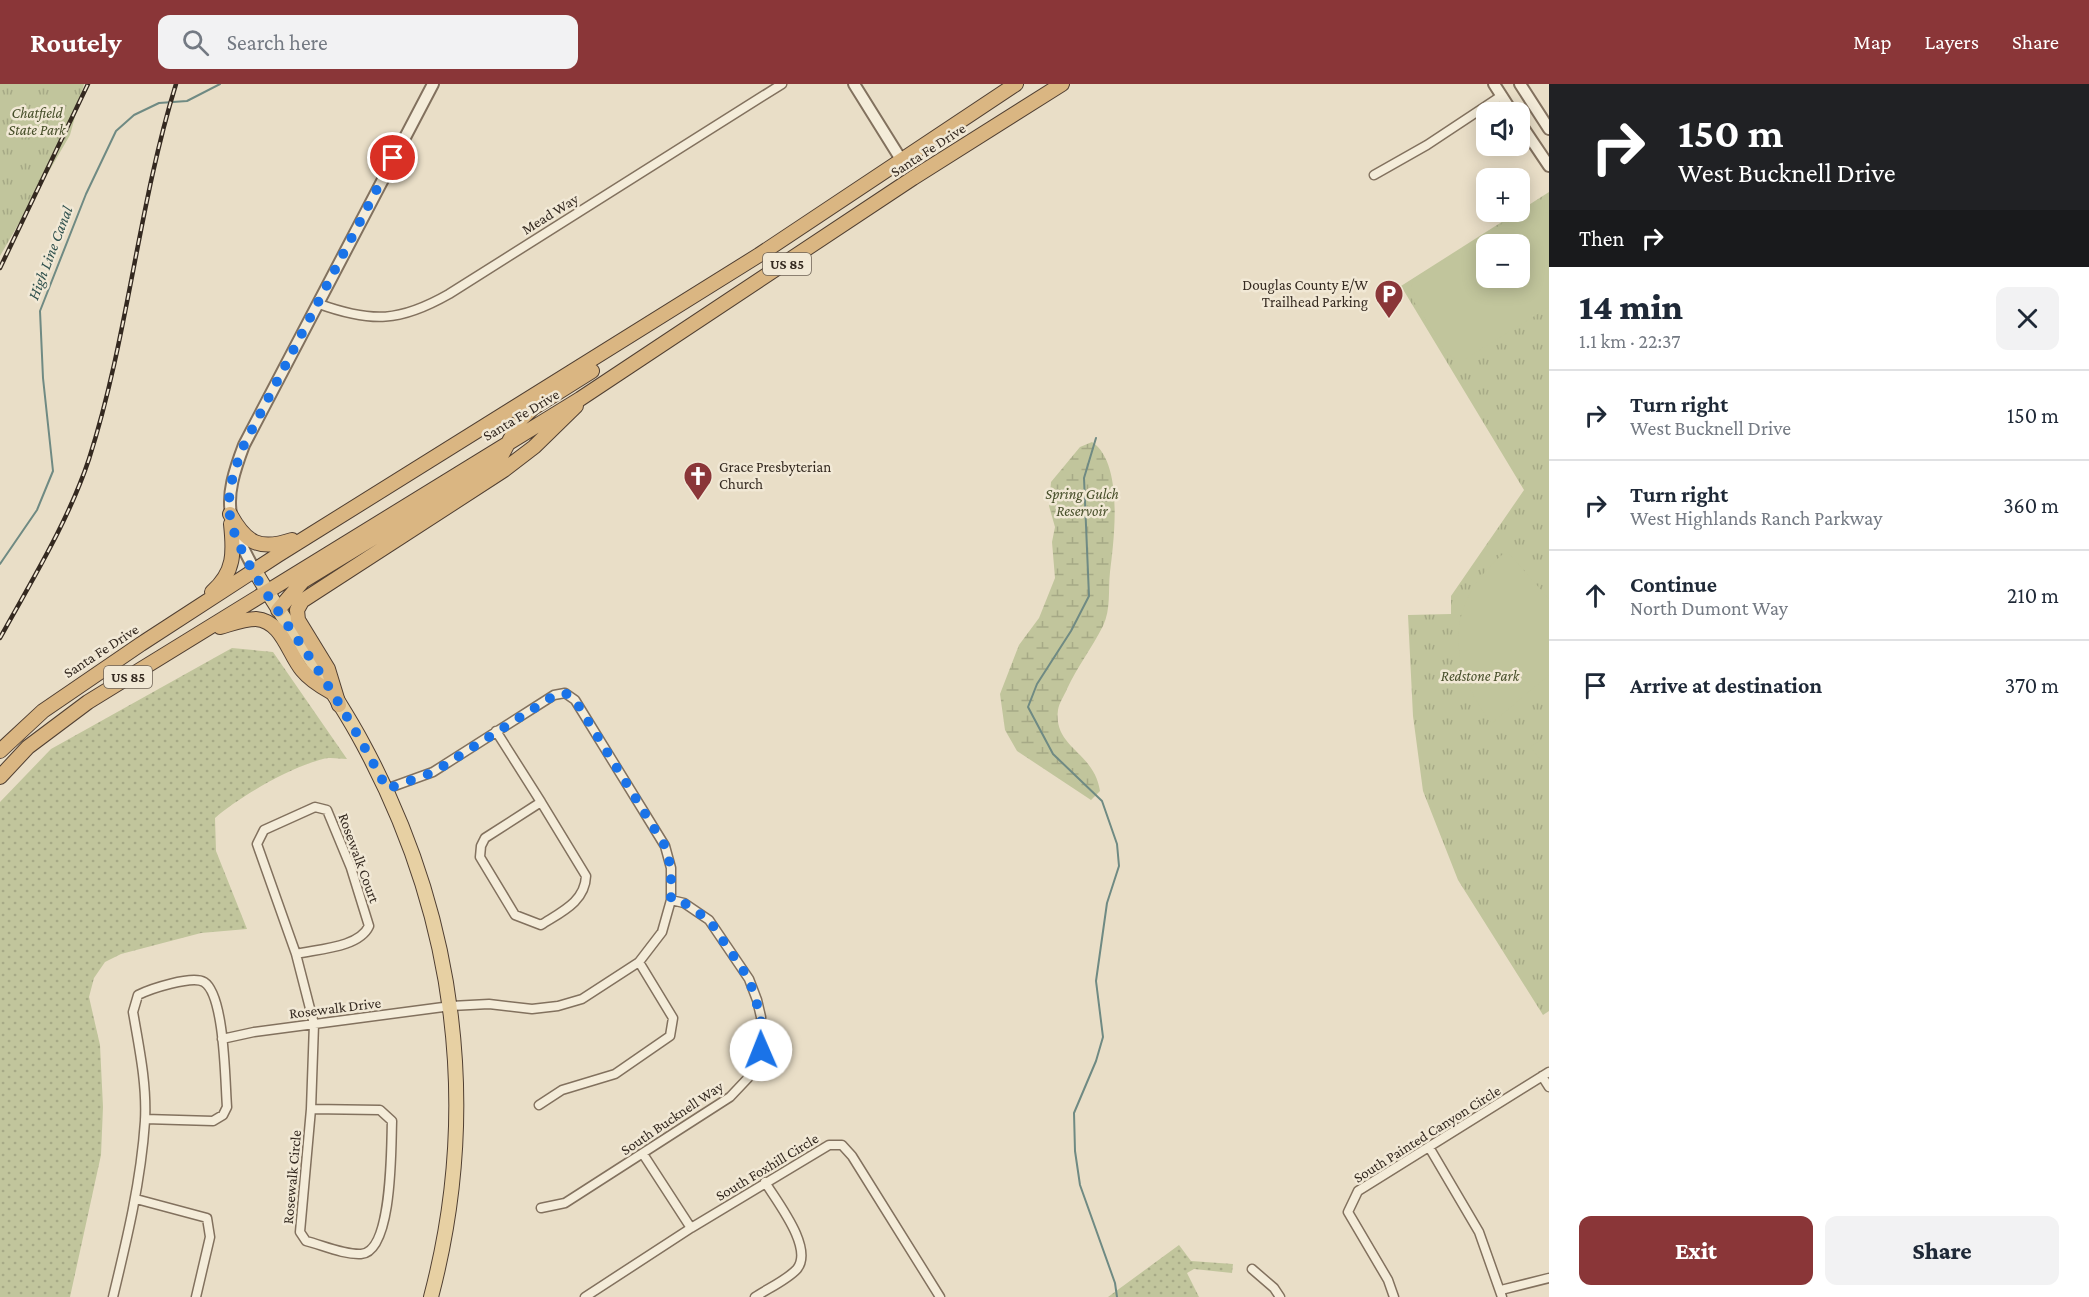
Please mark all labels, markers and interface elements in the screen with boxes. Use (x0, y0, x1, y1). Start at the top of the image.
search box (158, 15, 578, 69)
icon: search (179, 26, 212, 59)
text: Routely (30, 27, 122, 58)
text: Search here (227, 30, 328, 55)
text: Map (1853, 30, 1892, 54)
text: Layers (1925, 30, 1979, 54)
text: Share (2012, 30, 2059, 54)
map controls (1476, 102, 1530, 288)
button: sound (1476, 102, 1530, 156)
park label: Chatfield State Park (8, 105, 67, 138)
icon: right (1579, 108, 1657, 186)
text: 150 m (1678, 109, 1783, 156)
street label: Santa Fe Drive (888, 120, 969, 180)
pin (367, 132, 418, 183)
icon: arrive (376, 141, 409, 174)
text: West Bucknell Drive (1678, 158, 1896, 188)
button: + (1476, 168, 1530, 222)
street label: Mead Way (519, 190, 582, 238)
water label: High Line Canal (24, 203, 77, 302)
icon: right (1636, 222, 1669, 255)
text: Then (1579, 226, 1624, 251)
button: − (1476, 234, 1530, 288)
road number: US 85 (763, 253, 811, 275)
place label: Douglas County E/W Trailhead Parking (1242, 277, 1368, 311)
parking icon: Douglas County E/W Trailhead Parking (1373, 278, 1405, 320)
text: 14 min (1579, 287, 1683, 327)
button: close (1996, 287, 2059, 350)
text: 1.1 km · 22:37 (1579, 330, 1681, 352)
street label: Santa Fe Drive (480, 386, 562, 444)
text: Turn right (1630, 392, 1728, 417)
icon: right (1579, 399, 1612, 432)
text: 150 m (2007, 403, 2059, 428)
text: West Bucknell Drive (1630, 417, 1791, 439)
place label: Grace Presbyterian Church (719, 459, 831, 492)
church icon: Grace Presbyterian Church (682, 460, 714, 502)
text: Turn right (1630, 482, 1728, 507)
park label: Spring Gulch Reservoir (1045, 486, 1119, 519)
icon: right (1579, 489, 1612, 522)
text: 360 m (2003, 493, 2059, 518)
text: West Highlands Ranch Parkway (1630, 507, 1882, 529)
text: Continue (1630, 572, 1717, 597)
icon: ahead (1579, 579, 1612, 612)
text: 210 m (2007, 583, 2059, 608)
text: North Dumont Way (1630, 597, 1788, 619)
street label: Santa Fe Drive (61, 621, 142, 681)
road number: US 85 (104, 666, 152, 688)
park label: Redstone Park (1441, 668, 1521, 684)
icon: arrive (1579, 669, 1612, 702)
text: Arrive at destination (1630, 673, 1822, 698)
text: 370 m (2005, 673, 2059, 698)
street label: Rosewalk Court (335, 811, 383, 906)
street label: Rosewalk Drive (288, 994, 382, 1022)
position arrow (729, 1018, 793, 1082)
street label: South Bucknell Way (618, 1078, 727, 1159)
street label: South Painted Canyon Circle (1351, 1082, 1504, 1187)
street label: Rosewalk Circle (280, 1129, 304, 1225)
street label: South Foxhill Circle (713, 1130, 822, 1204)
button: Exit (1579, 1216, 1813, 1285)
button: Share (1825, 1216, 2059, 1285)

